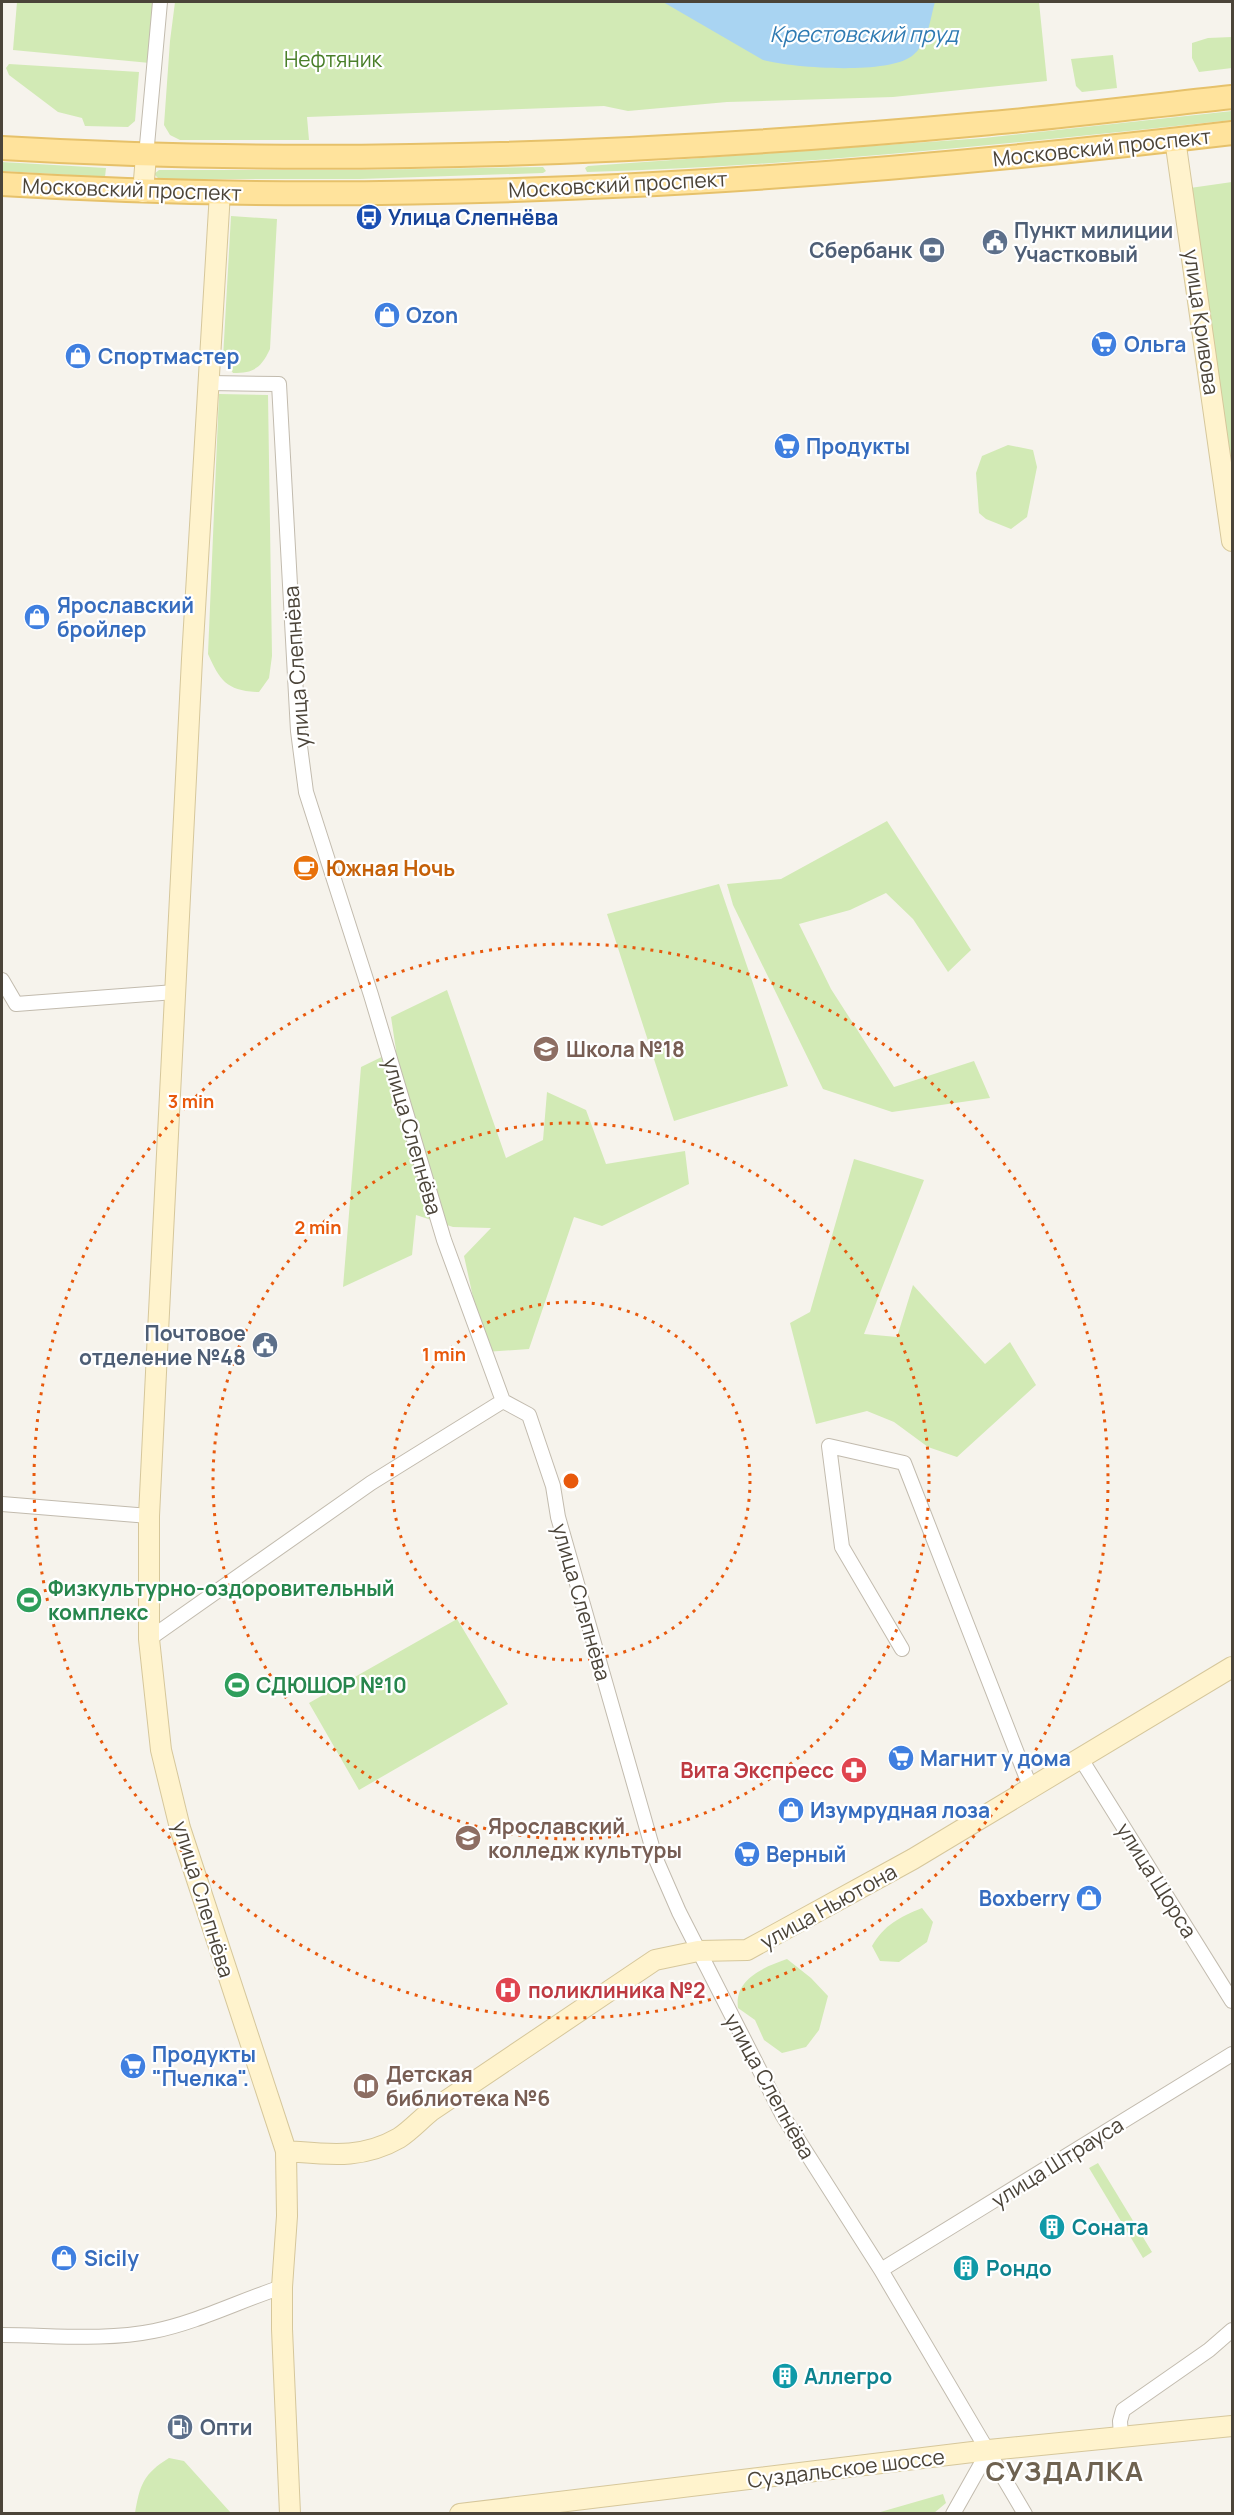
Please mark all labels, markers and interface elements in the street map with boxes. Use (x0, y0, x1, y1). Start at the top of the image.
water label: Крестовский пруд (770, 19, 960, 49)
park label: Нефтяник (284, 45, 383, 73)
street label: Московский проспект (991, 122, 1213, 172)
street label: Московский проспект (508, 164, 729, 204)
street label: Московский проспект (22, 171, 242, 207)
bus stop icon: Улица Слепнёва (354, 202, 384, 232)
place label: Улица Слепнёва (388, 203, 558, 231)
place label: Пункт милиции Участковый (1014, 216, 1173, 268)
public building icon: Пункт милиции Участковый (980, 227, 1010, 257)
bank icon: Сбербанк (917, 235, 947, 265)
place label: Сбербанк (809, 236, 913, 264)
street label: улица Кривова (1178, 247, 1226, 397)
shop icon: Ozon (372, 300, 402, 330)
place label: Ozon (406, 301, 458, 329)
supermarket icon: Ольга (1089, 329, 1119, 359)
place label: Ольга (1124, 330, 1186, 358)
shop icon: Спортмастер (63, 341, 93, 371)
place label: Спортмастер (98, 342, 239, 370)
supermarket icon: Продукты (772, 431, 802, 461)
place label: Продукты (806, 432, 910, 460)
street label: улица Слепнёва (276, 585, 316, 749)
place label: Ярославский бройлер (57, 591, 194, 643)
shop icon: Ярославский бройлер (22, 602, 52, 632)
cafe icon: Южная Ночь (291, 853, 321, 883)
place label: Южная Ночь (326, 854, 455, 882)
school or university icon: Школа №18 (531, 1034, 561, 1064)
place label: Школа №18 (566, 1035, 685, 1063)
street label: улица Слепнёва (377, 1054, 449, 1218)
text: 3 min (168, 1089, 214, 1113)
text: 2 min (295, 1215, 341, 1239)
place label: Почтовое отделение №48 (79, 1319, 246, 1371)
public building icon: Почтовое отделение №48 (250, 1330, 280, 1360)
text: 1 min (422, 1342, 466, 1366)
centre of rings (561, 1471, 581, 1491)
street label: улица Слепнёва (546, 1520, 618, 1684)
place label: Физкультурно-оздоровительный комплекс (48, 1574, 395, 1626)
sports icon: Физкультурно-оздоровительный комплекс (14, 1585, 44, 1615)
sports icon: СДЮШОР №10 (222, 1670, 252, 1700)
place label: СДЮШОР №10 (256, 1671, 407, 1699)
supermarket icon: Магнит у дома (886, 1743, 916, 1773)
place label: Магнит у дома (920, 1744, 1071, 1772)
pharmacy icon: Вита Экспресс (839, 1755, 869, 1785)
place label: Вита Экспресс (680, 1756, 834, 1784)
shop icon: Изумрудная лоза (776, 1795, 806, 1825)
place label: Изумрудная лоза (810, 1796, 990, 1824)
place label: Ярославский колледж культуры (488, 1812, 682, 1864)
street label: улица Слепнёва (167, 1817, 241, 1981)
street label: улица Щорса (1110, 1817, 1204, 1943)
school or university icon: Ярославский колледж культуры (453, 1823, 483, 1853)
supermarket icon: Верный (732, 1839, 762, 1869)
place label: Верный (766, 1840, 846, 1868)
street label: улица Ньютона (755, 1857, 901, 1955)
shop icon: Boxberry (1074, 1883, 1104, 1913)
place label: Boxberry (979, 1884, 1070, 1912)
hospital icon: поликлиника №2 (493, 1975, 523, 2005)
place label: поликлиника №2 (528, 1976, 705, 2004)
street label: улица Слепнёва (718, 2008, 822, 2164)
place label: Продукты "Пчелка". (152, 2040, 256, 2092)
supermarket icon: Продукты "Пчелка". (118, 2051, 148, 2081)
place label: Детская библиотека №6 (386, 2060, 550, 2112)
library icon: Детская библиотека №6 (351, 2071, 381, 2101)
street label: улица Штрауса (986, 2110, 1128, 2214)
building icon: Соната (1037, 2212, 1067, 2242)
place label: Соната (1072, 2213, 1149, 2241)
shop icon: Sicily (49, 2243, 79, 2273)
place label: Sicily (84, 2244, 139, 2272)
building icon: Рондо (951, 2253, 981, 2283)
place label: Рондо (986, 2254, 1052, 2282)
building icon: Аллегро (770, 2361, 800, 2391)
place label: Аллегро (804, 2362, 892, 2390)
fuel station icon: Опти (165, 2412, 195, 2442)
place label: Опти (200, 2413, 252, 2441)
street label: Суздальское шоссе (746, 2442, 946, 2494)
district label: СУЗДАЛКА (985, 2452, 1145, 2489)

